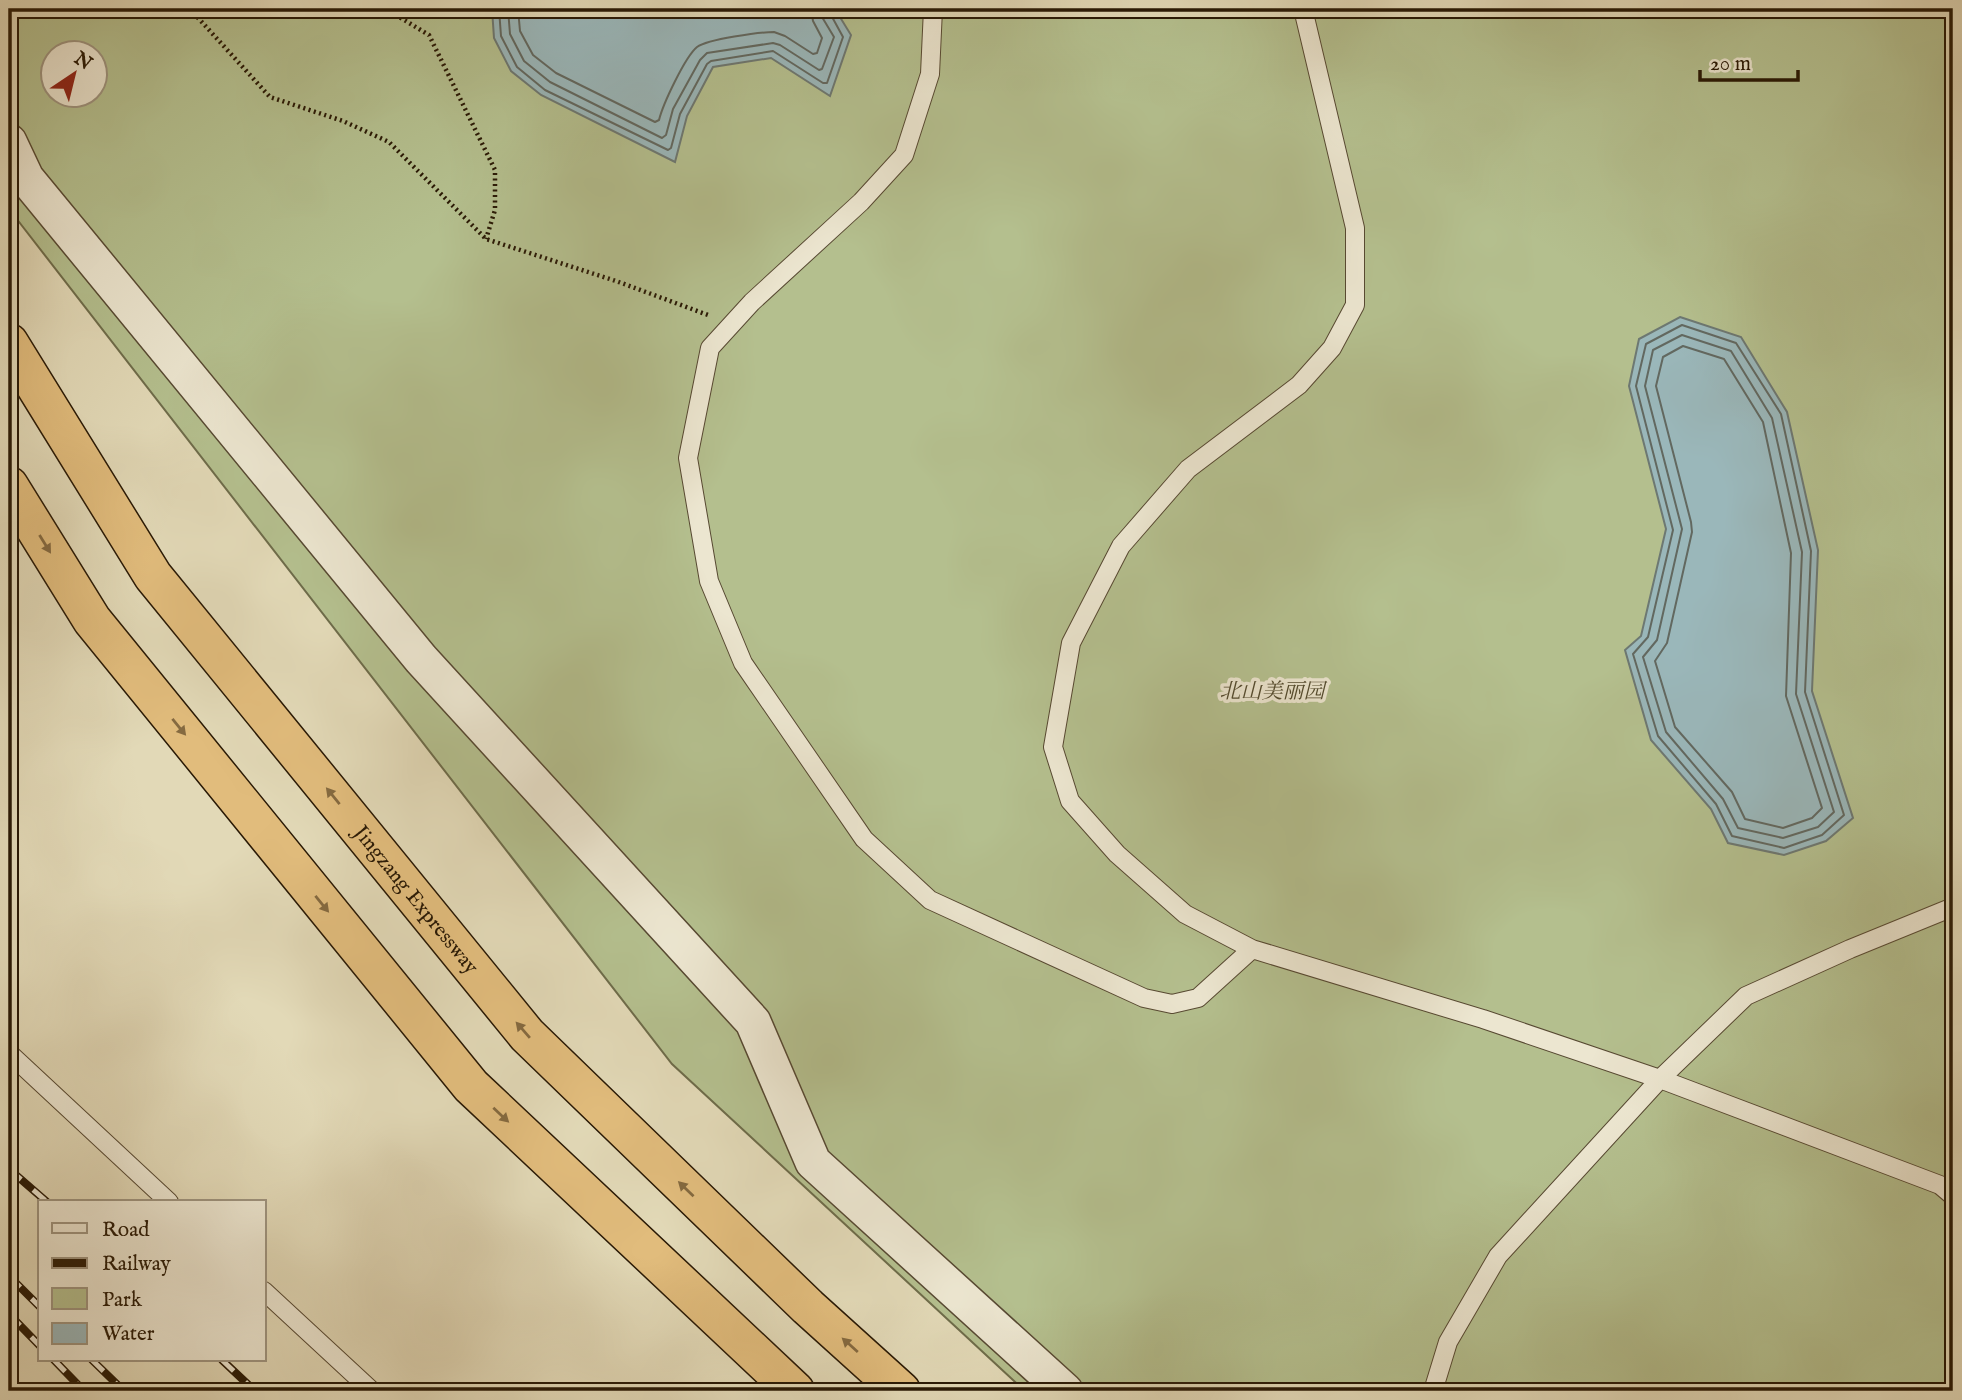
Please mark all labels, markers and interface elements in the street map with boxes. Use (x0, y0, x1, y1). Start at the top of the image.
north arrow (38, 38, 108, 108)
scale bar (1700, 38, 1798, 82)
text: N (68, 47, 97, 77)
text: 20 m (1710, 51, 1751, 78)
one-way arrow (38, 534, 51, 553)
park label: 北山美丽园 (1220, 679, 1327, 706)
one-way arrow (171, 719, 186, 736)
one-way arrow (326, 788, 341, 805)
street label: Jingzang Expressway (345, 819, 484, 981)
one-way arrow (315, 894, 330, 912)
one-way arrow (516, 1021, 531, 1038)
one-way arrow (492, 1106, 509, 1122)
one-way arrow (677, 1180, 694, 1197)
legend (38, 1200, 266, 1362)
text: Road (102, 1217, 150, 1244)
text: Railway (102, 1251, 172, 1278)
text: Park (102, 1287, 143, 1314)
text: Water (102, 1321, 155, 1348)
one-way arrow (842, 1338, 859, 1354)

